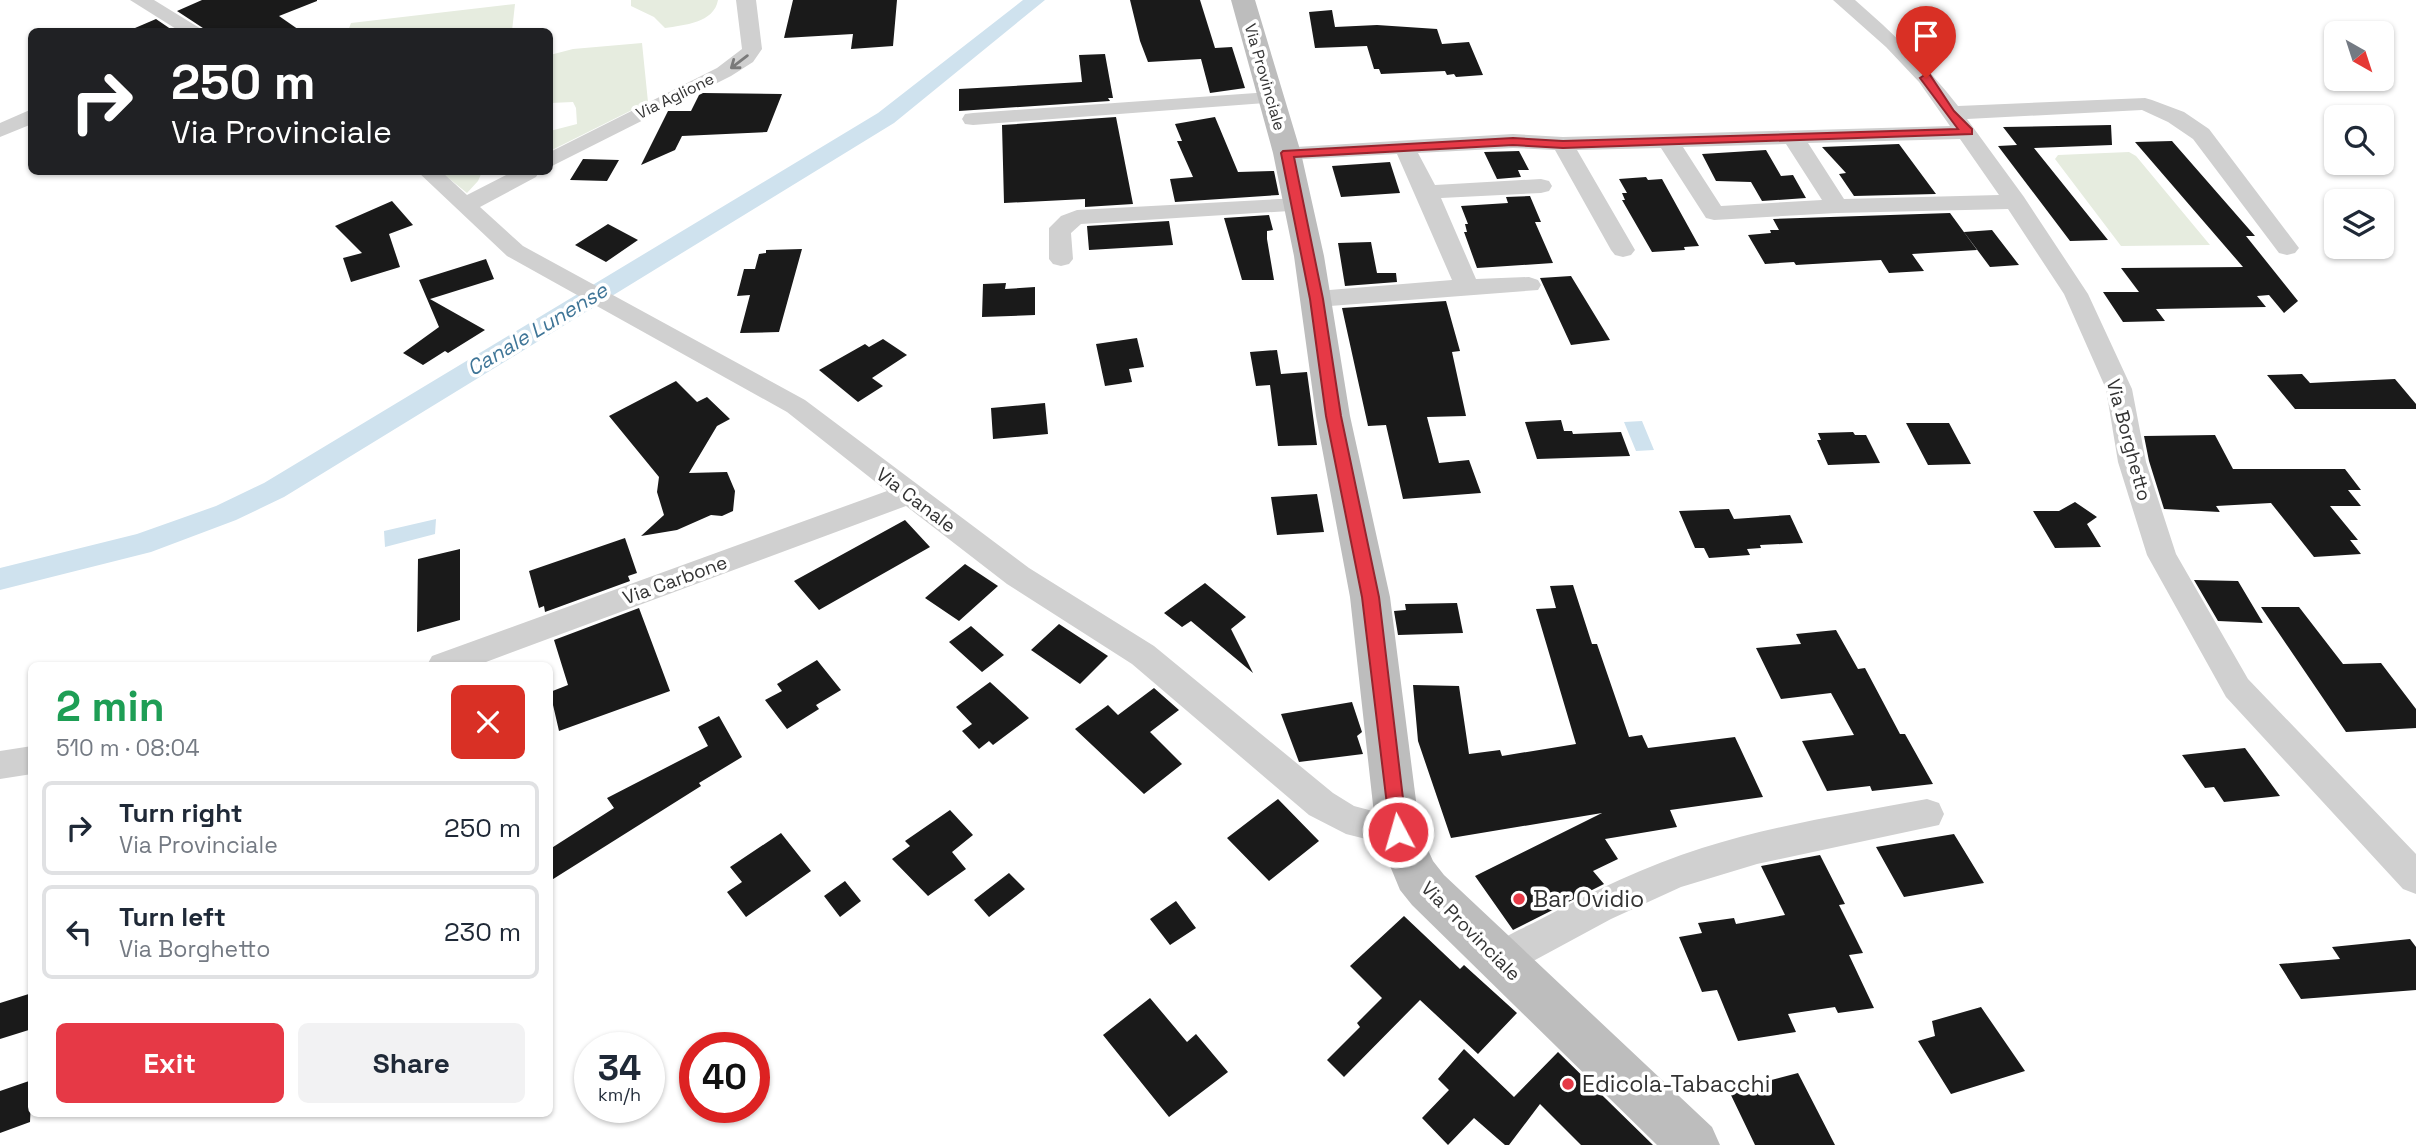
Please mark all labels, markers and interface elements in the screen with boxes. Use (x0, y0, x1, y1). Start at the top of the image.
pin (1896, 6, 1956, 78)
icon: arrive (1907, 17, 1945, 55)
street label: Via Provinciale (1240, 21, 1290, 133)
north arrow (2324, 21, 2394, 91)
map controls (2324, 21, 2394, 259)
text: 250 m (171, 51, 316, 113)
one-way arrow (729, 54, 748, 69)
icon: right (56, 56, 147, 147)
street label: Via Aglione (633, 68, 717, 124)
button: search (2324, 105, 2394, 175)
text: Via Provinciale (171, 112, 392, 152)
button: layers (2324, 189, 2394, 259)
water label: Canale Lunense (462, 276, 614, 382)
street label: Via Borghetto (2101, 376, 2157, 504)
street label: Via Canale (871, 462, 961, 538)
street label: Via Carbone (619, 550, 731, 610)
text: 2 min (56, 680, 165, 733)
button: close (451, 685, 525, 759)
text: 510 m · 08:04 (56, 733, 200, 763)
position arrow (1361, 795, 1435, 869)
text: Turn right (119, 796, 243, 830)
icon: right (60, 809, 98, 847)
text: 250 m (444, 811, 521, 845)
text: Via Provinciale (119, 830, 278, 860)
street label: Via Provinciale (1416, 876, 1526, 986)
place label: Bar Ovidio (1533, 884, 1644, 914)
marker: Bar Ovidio (1511, 891, 1527, 907)
text: Turn left (119, 900, 226, 934)
icon: left (60, 913, 98, 951)
text: 230 m (444, 915, 521, 949)
text: Via Borghetto (119, 934, 270, 964)
button: Exit (56, 1023, 284, 1103)
button: Share (298, 1023, 525, 1103)
speed limit sign: 40 (679, 1032, 770, 1123)
text: 34 (598, 1046, 641, 1090)
place label: Edicola-Tabacchi (1582, 1069, 1770, 1099)
marker: Edicola-Tabacchi (1560, 1076, 1576, 1092)
text: km/h (598, 1083, 641, 1106)

